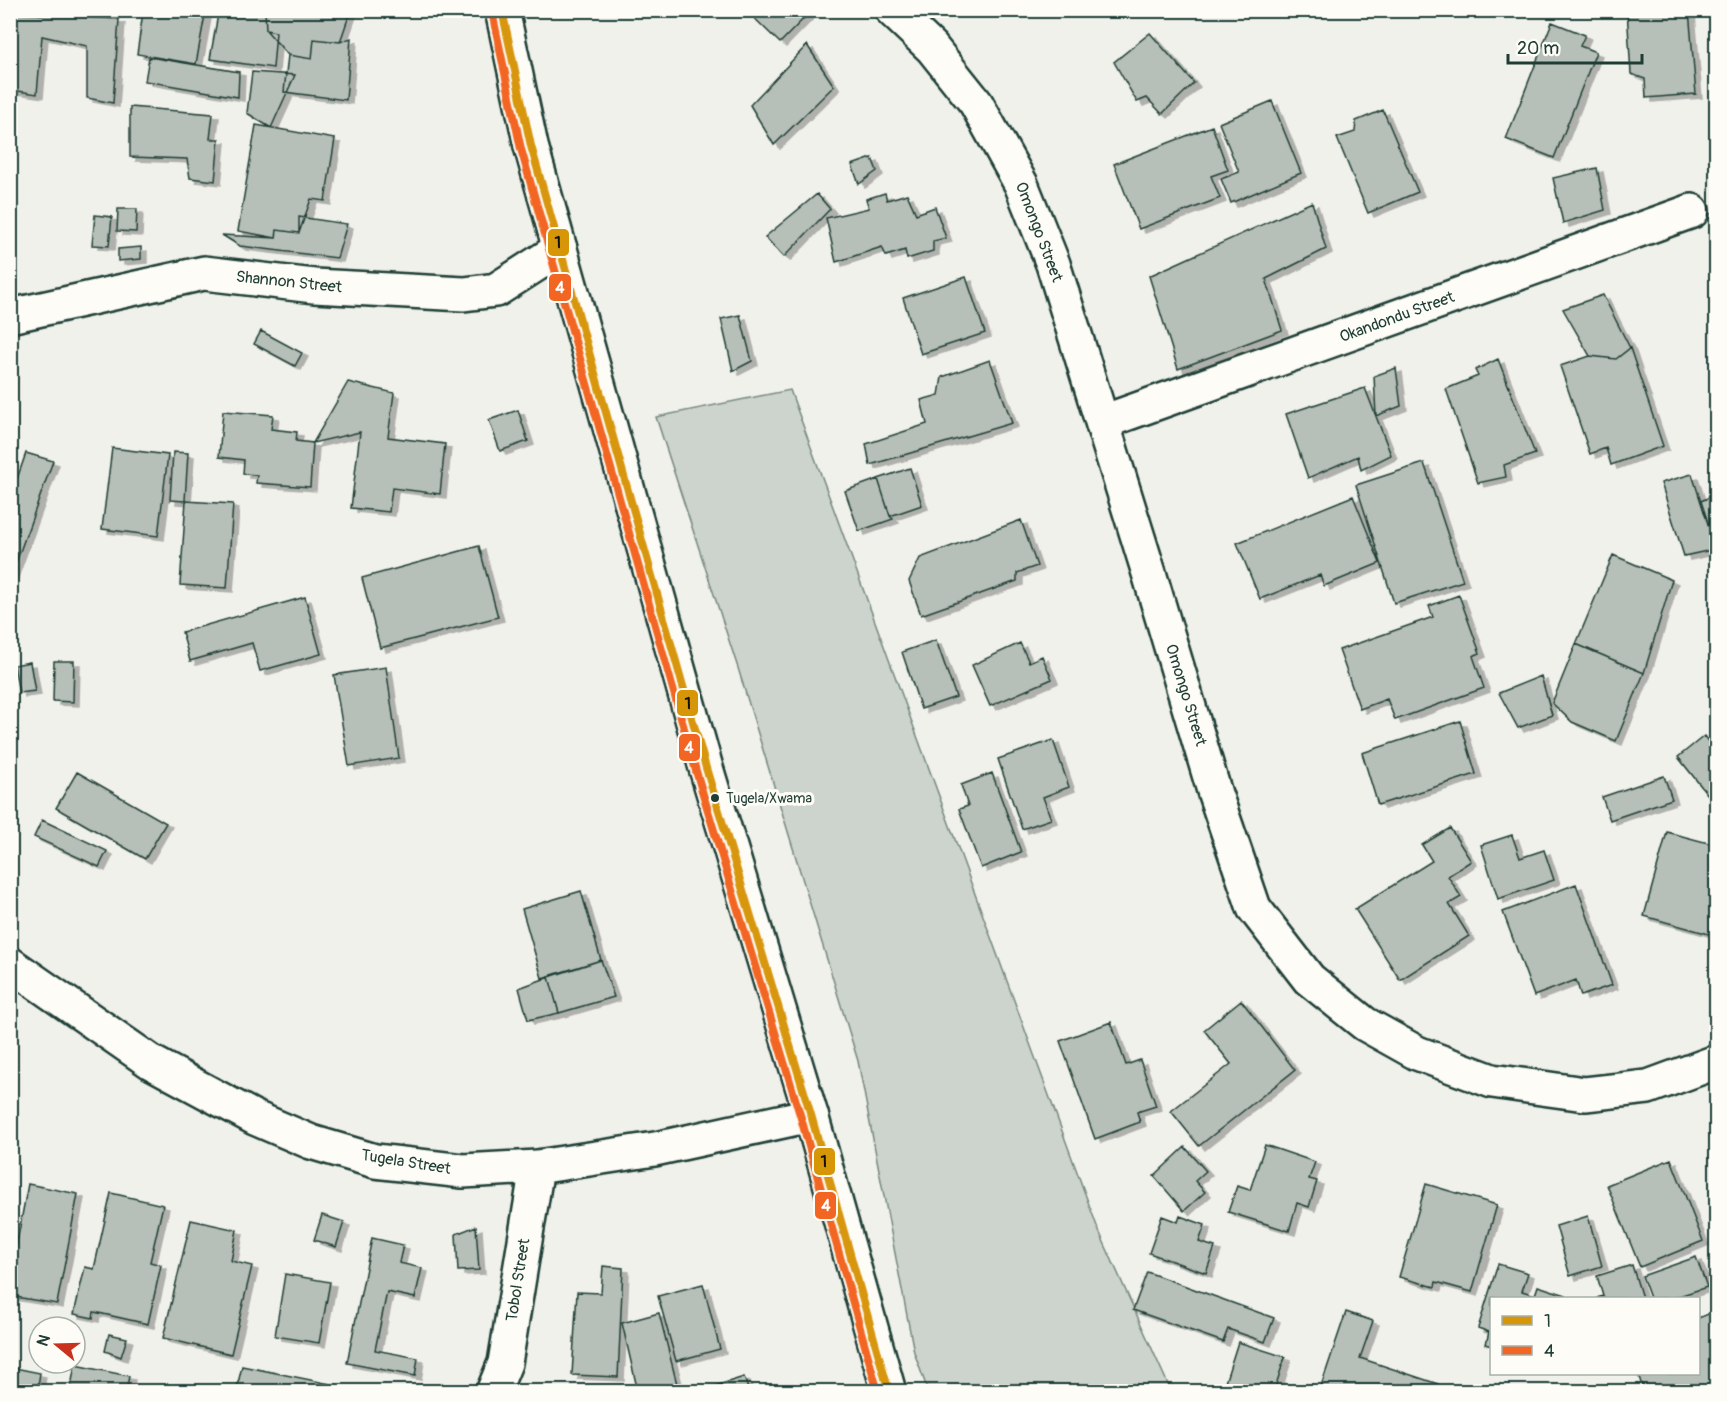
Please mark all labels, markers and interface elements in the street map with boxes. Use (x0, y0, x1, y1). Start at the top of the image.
scale bar (1508, 27, 1642, 65)
text: 20 m (1517, 37, 1559, 60)
street label: Omongo Street (1011, 179, 1067, 285)
line badge: 1 (547, 228, 570, 257)
text: 1 (555, 233, 561, 253)
street label: Shannon Street (235, 266, 344, 298)
line badge: 4 (548, 273, 572, 302)
text: 4 (555, 278, 565, 298)
street label: Okandondu Street (1337, 287, 1458, 347)
street label: Omongo Street (1161, 642, 1211, 749)
line badge: 1 (676, 689, 699, 717)
text: 1 (685, 694, 691, 714)
line badge: 4 (678, 733, 701, 762)
text: 4 (684, 738, 694, 758)
place label: Tugela/Xwama (726, 790, 812, 807)
marker: Tugela/Xwama (709, 792, 721, 804)
street label: Tugela Street (360, 1145, 453, 1179)
line badge: 1 (813, 1147, 836, 1176)
text: 1 (821, 1152, 827, 1172)
line badge: 4 (814, 1191, 837, 1220)
text: 4 (821, 1196, 831, 1216)
street label: Tobol Street (502, 1236, 535, 1323)
legend (1490, 1297, 1700, 1375)
text: 1 (1544, 1310, 1551, 1333)
north arrow (27, 1315, 87, 1375)
text: N (33, 1332, 55, 1349)
text: 4 (1544, 1340, 1555, 1363)

